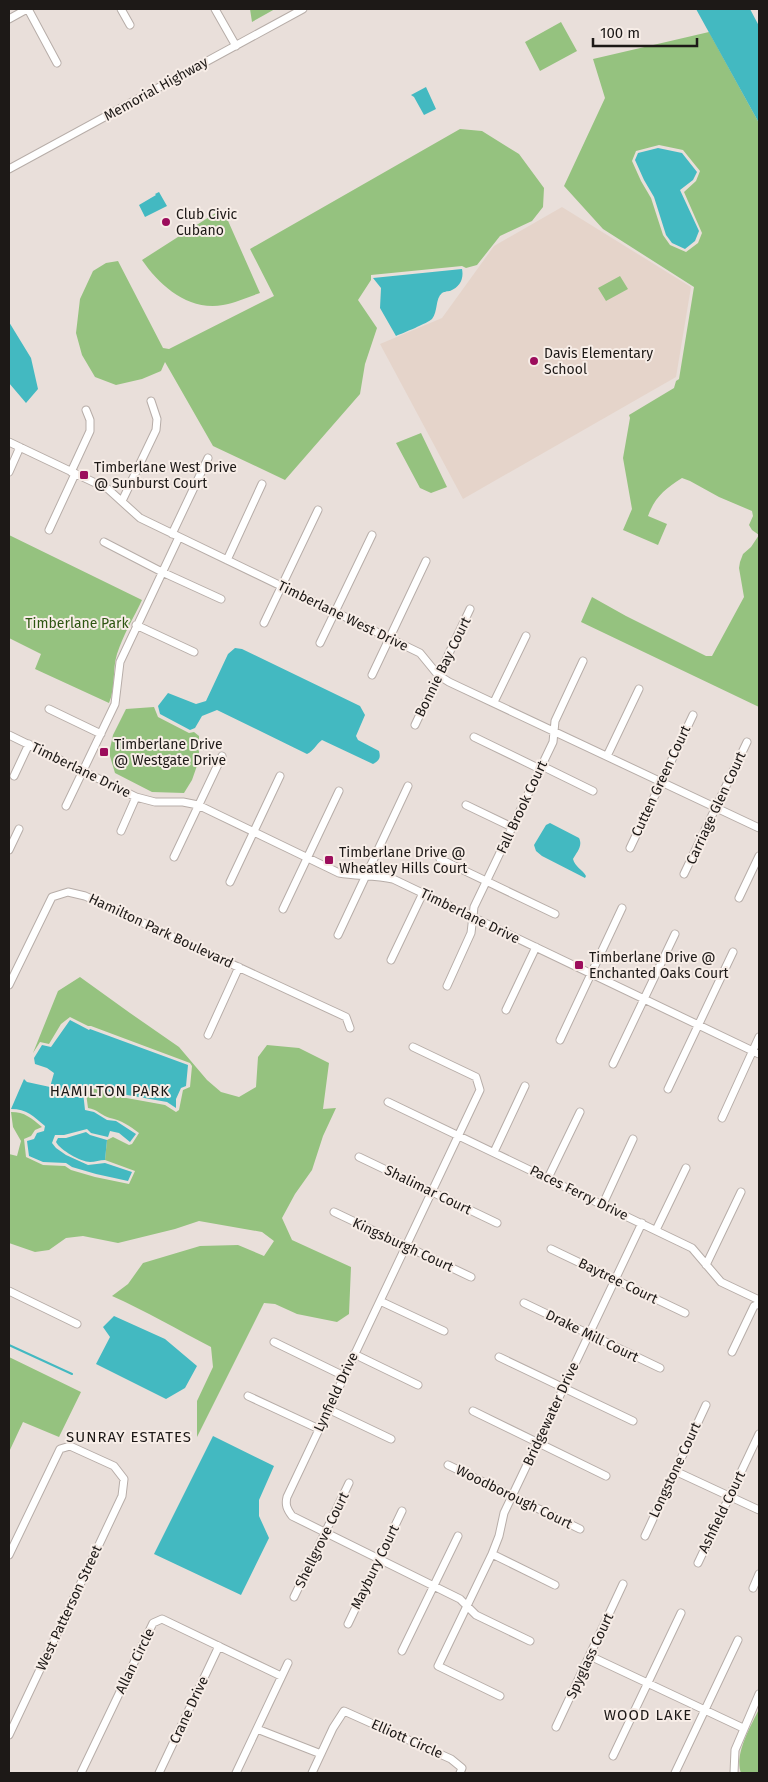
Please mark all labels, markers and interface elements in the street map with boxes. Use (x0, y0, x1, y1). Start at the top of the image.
scale bar (593, 15, 697, 47)
text: 100 m (600, 24, 640, 42)
street label: Memorial Highway (101, 53, 211, 125)
place label: Club Civic Cubano (176, 206, 238, 239)
marker: Club Civic Cubano (160, 216, 172, 228)
place label: Davis Elementary School (544, 345, 653, 378)
marker: Davis Elementary School (528, 355, 540, 367)
place label: Timberlane West Drive @ Sunburst Court (94, 459, 237, 492)
marker: Timberlane West Drive @ Sunburst Court (78, 469, 90, 481)
street label: Timberlane West Drive (275, 577, 411, 655)
street label: Bonnie Bay Court (411, 613, 475, 720)
park label: Timberlane Park (25, 615, 129, 632)
street label: Cutten Green Court (628, 722, 695, 839)
place label: Timberlane Drive @ Westgate Drive (114, 736, 226, 769)
street label: Timberlane Drive (28, 739, 134, 801)
marker: Timberlane Drive @ Westgate Drive (98, 746, 110, 758)
street label: Carriage Glen Court (682, 748, 750, 867)
street label: Fall Brook Court (493, 757, 551, 856)
place label: Timberlane Drive @ Wheatley Hills Court (339, 844, 468, 877)
marker: Timberlane Drive @ Wheatley Hills Court (323, 854, 335, 866)
street label: Timberlane Drive (417, 885, 523, 947)
street label: Hamilton Park Boulevard (86, 890, 236, 972)
place label: Timberlane Drive @ Enchanted Oaks Court (589, 949, 730, 982)
marker: Timberlane Drive @ Enchanted Oaks Court (573, 959, 585, 971)
district label: HAMILTON PARK (50, 1082, 170, 1100)
street label: Shalimar Court (382, 1162, 475, 1219)
street label: Paces Ferry Drive (527, 1162, 631, 1224)
street label: Kingsburgh Court (350, 1214, 457, 1276)
street label: Baytree Court (576, 1254, 661, 1308)
street label: Drake Mill Court (543, 1306, 642, 1366)
street label: Lynfield Drive (310, 1350, 362, 1434)
street label: Bridgewater Drive (519, 1359, 583, 1469)
street label: Longstone Court (645, 1419, 705, 1521)
district label: SUNRAY ESTATES (66, 1428, 192, 1446)
street label: Woodborough Court (453, 1461, 576, 1533)
street label: Ashfield Court (695, 1467, 750, 1556)
street label: Shellgrove Court (291, 1488, 353, 1591)
street label: Maybury Court (347, 1521, 403, 1612)
street label: West Patterson Street (32, 1542, 106, 1674)
street label: Spyglass Court (563, 1610, 618, 1702)
street label: Allan Circle (112, 1625, 158, 1697)
street label: Crane Drive (166, 1674, 212, 1746)
district label: WOOD LAKE (604, 1706, 692, 1724)
street label: Elliott Circle (369, 1716, 445, 1762)

